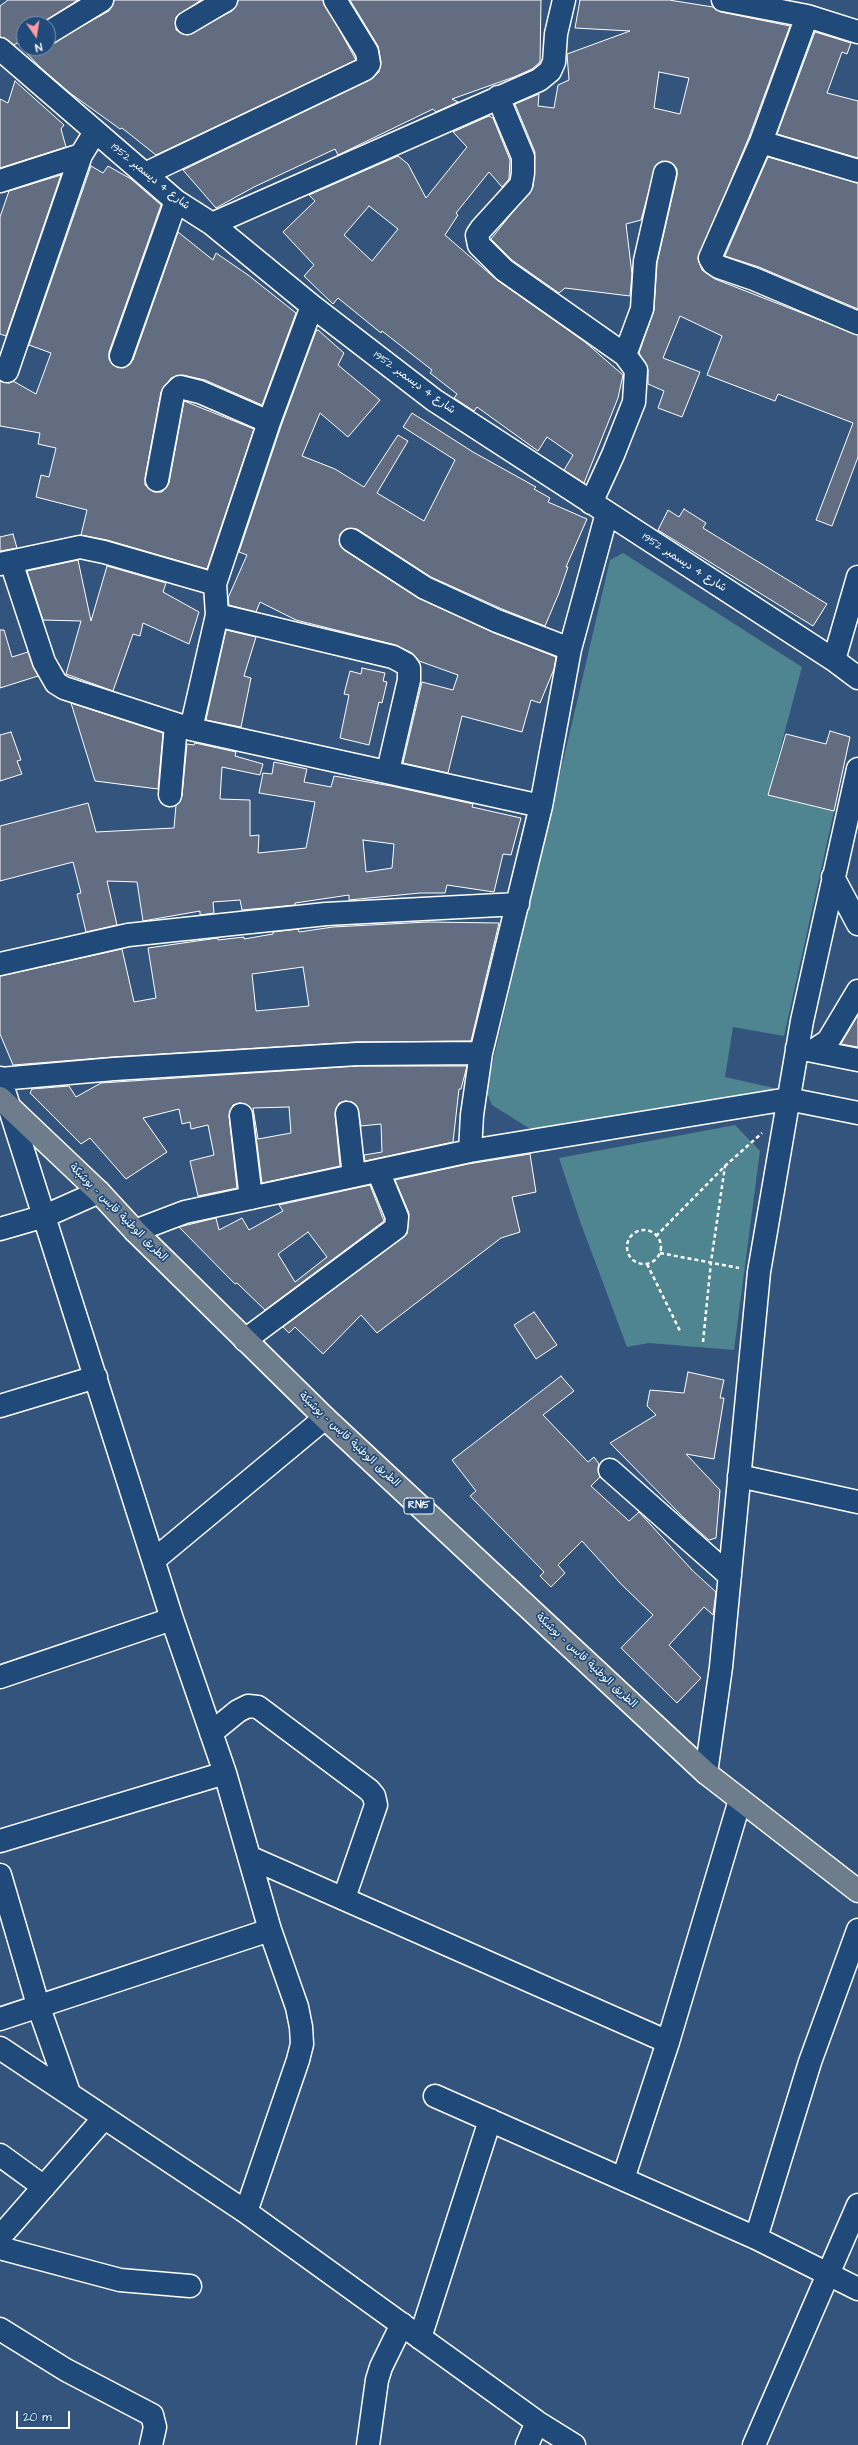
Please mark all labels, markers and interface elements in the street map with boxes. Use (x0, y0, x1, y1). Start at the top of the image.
north arrow (16, 16, 56, 56)
text: N (34, 39, 44, 55)
street label: شارع 4 ديسمبر 1952 (108, 141, 192, 213)
street label: شارع 4 ديسمبر 1952 (370, 349, 458, 417)
street label: شارع 4 ديسمبر 1952 (639, 531, 729, 595)
street label: الطريق الوطنية قابس - بوشبكة (66, 1161, 170, 1265)
street label: الطريق الوطنية قابس - بوشبكة (296, 1390, 402, 1490)
road number: RN15 (404, 1498, 434, 1514)
street label: الطريق الوطنية قابس - بوشبكة (533, 1611, 639, 1711)
scale bar (18, 2403, 72, 2429)
text: 20 m (23, 2409, 52, 2426)

